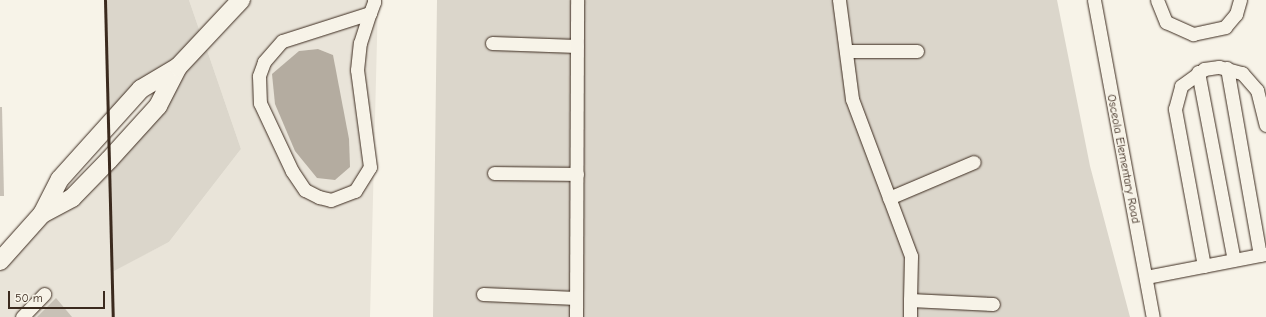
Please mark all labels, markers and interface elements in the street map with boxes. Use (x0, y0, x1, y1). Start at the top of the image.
street label: Osceola Elementary Road (1103, 93, 1143, 225)
scale bar (10, 283, 107, 309)
text: 50 m (15, 291, 43, 305)

